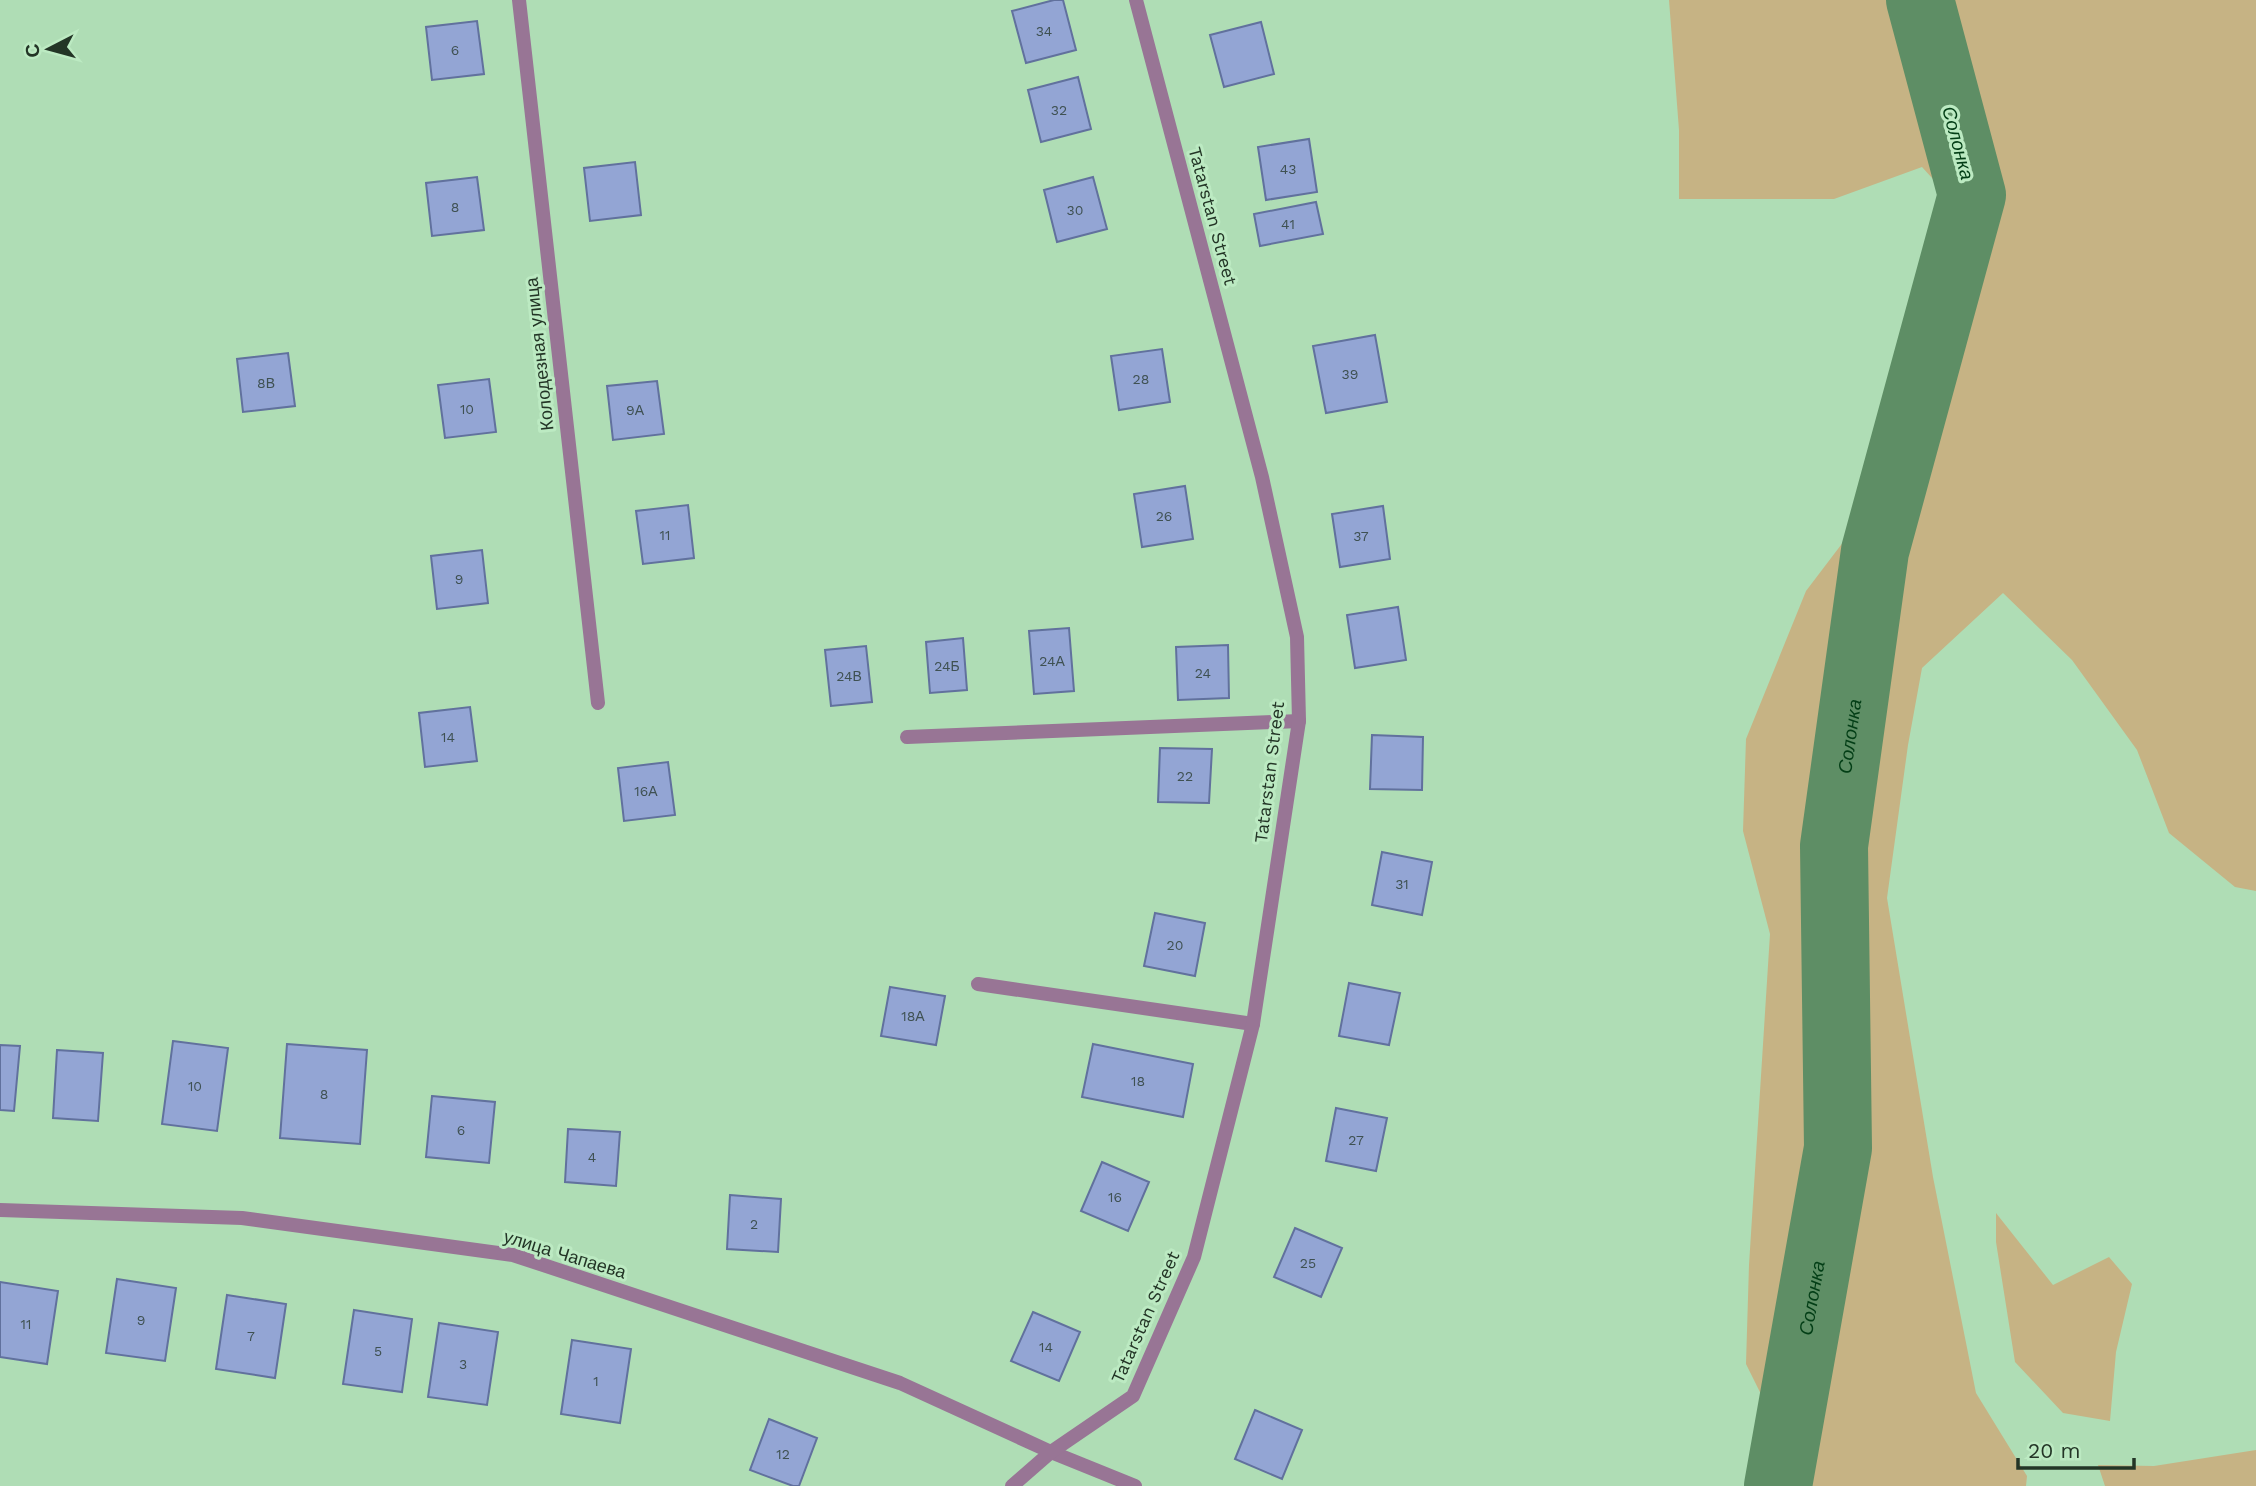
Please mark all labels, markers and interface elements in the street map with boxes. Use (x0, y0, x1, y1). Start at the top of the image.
north arrow (14, 14, 84, 84)
house number: 34 (1036, 23, 1052, 39)
text: С (20, 42, 45, 59)
house number: 6 (451, 42, 459, 58)
house number: 32 (1051, 102, 1067, 118)
water label: Солонка (1937, 104, 1979, 182)
street label: Tatarstan Street (1184, 145, 1242, 288)
house number: 43 (1280, 161, 1296, 177)
house number: 8 (451, 199, 459, 215)
house number: 30 (1067, 202, 1083, 218)
house number: 41 (1281, 216, 1295, 232)
street label: Колодезная улица (520, 275, 557, 432)
house number: 39 (1342, 366, 1358, 382)
house number: 28 (1133, 371, 1149, 387)
house number: 8В (257, 375, 275, 391)
house number: 10 (460, 401, 474, 417)
house number: 9А (626, 402, 645, 418)
house number: 26 (1156, 508, 1172, 524)
house number: 11 (660, 527, 670, 543)
house number: 37 (1353, 528, 1369, 544)
house number: 9 (455, 571, 463, 587)
house number: 24А (1039, 653, 1065, 669)
house number: 24Б (934, 658, 960, 674)
house number: 24 (1195, 665, 1211, 681)
house number: 24В (836, 668, 862, 684)
water label: Солонка (1833, 698, 1866, 775)
street label: Tatarstan Street (1250, 700, 1288, 844)
house number: 14 (441, 729, 455, 745)
house number: 22 (1177, 768, 1193, 784)
house number: 16А (634, 783, 658, 799)
house number: 31 (1395, 876, 1409, 892)
house number: 20 (1167, 937, 1183, 953)
house number: 18А (901, 1008, 925, 1024)
house number: 18 (1131, 1073, 1145, 1089)
house number: 10 (188, 1078, 202, 1094)
house number: 8 (320, 1086, 328, 1102)
house number: 6 (457, 1122, 465, 1138)
house number: 27 (1348, 1132, 1364, 1148)
house number: 4 (588, 1149, 596, 1165)
house number: 16 (1108, 1189, 1122, 1205)
house number: 2 (750, 1216, 758, 1232)
street label: улица Чапаева (501, 1225, 630, 1283)
street label: Tatarstan Street (1106, 1247, 1184, 1386)
house number: 25 (1300, 1255, 1316, 1271)
water label: Солонка (1793, 1259, 1829, 1337)
house number: 9 (137, 1312, 145, 1328)
house number: 11 (21, 1316, 31, 1332)
house number: 7 (247, 1328, 255, 1344)
house number: 14 (1039, 1339, 1053, 1355)
house number: 5 (374, 1343, 382, 1359)
house number: 3 (459, 1356, 467, 1372)
house number: 1 (593, 1373, 599, 1389)
scale bar (2018, 1426, 2134, 1470)
text: 20 m (2028, 1438, 2080, 1463)
house number: 12 (776, 1446, 790, 1462)

